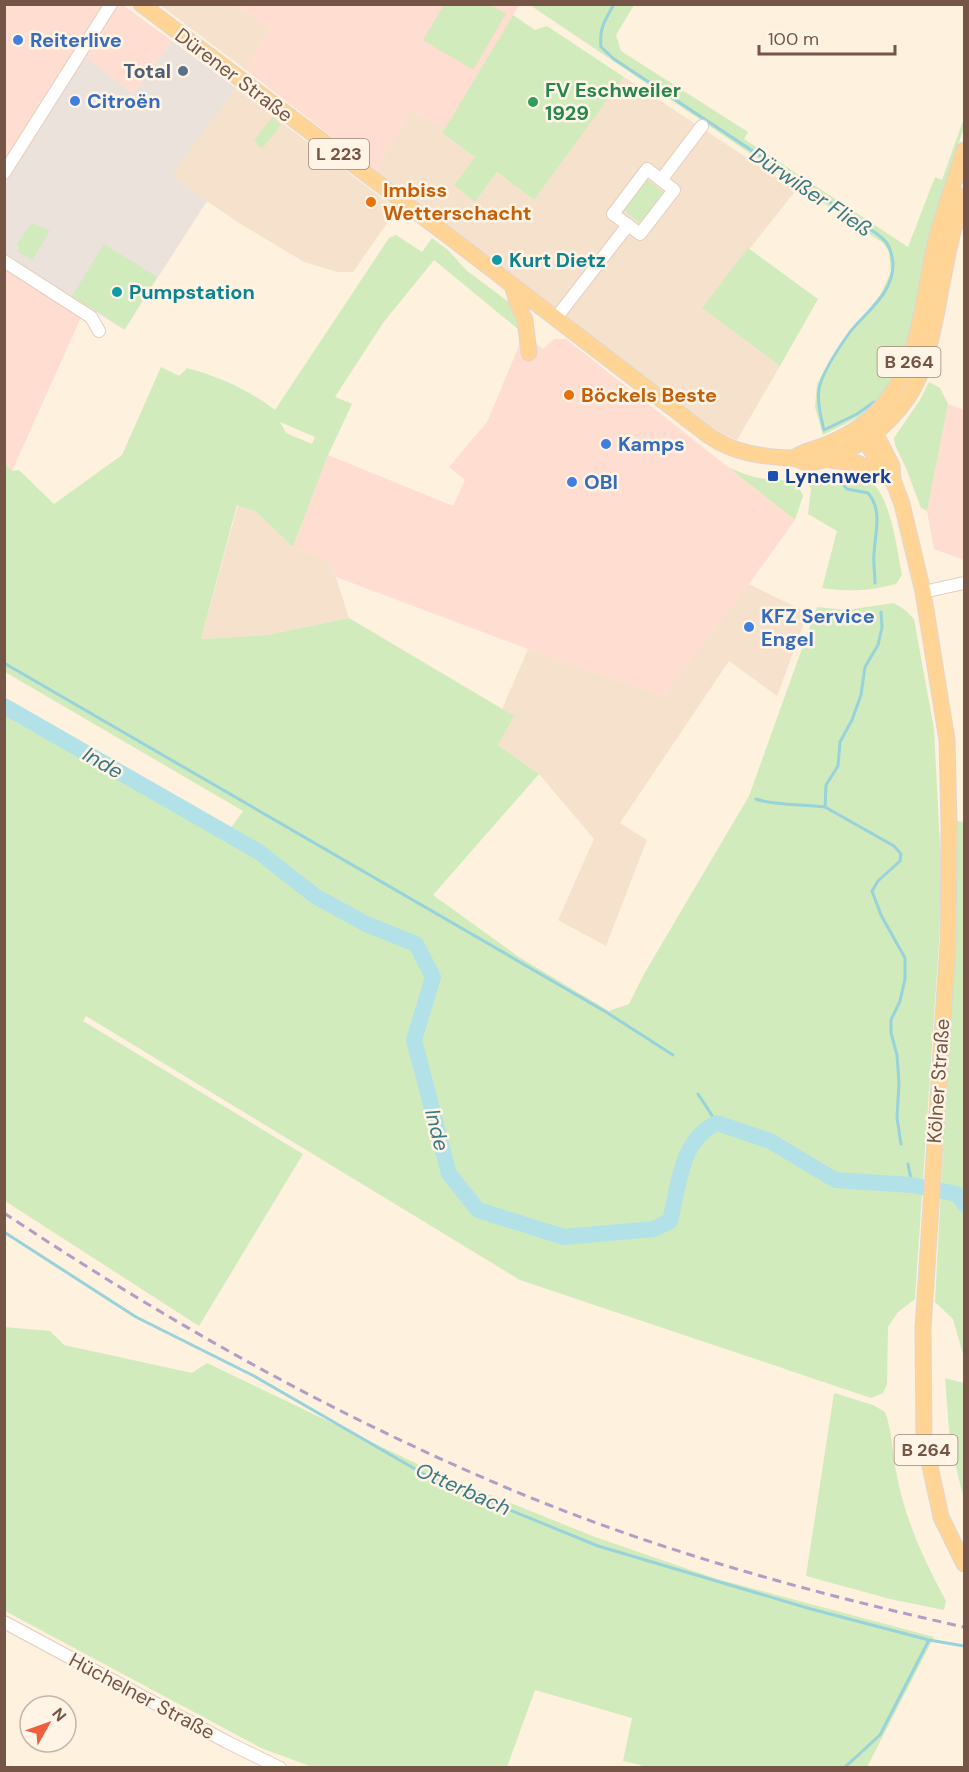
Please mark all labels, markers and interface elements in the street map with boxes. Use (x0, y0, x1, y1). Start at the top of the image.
scale bar (759, 18, 896, 56)
street label: Dürener Straße (170, 22, 298, 128)
place label: Reiterlive (30, 27, 122, 53)
text: 100 m (768, 27, 819, 51)
marker: Reiterlive (11, 33, 25, 47)
place label: Total (123, 58, 171, 84)
marker: Total (176, 64, 190, 78)
place label: FV Eschweiler 1929 (545, 77, 681, 126)
place label: Citroën (87, 88, 161, 114)
marker: Citroën (68, 94, 82, 108)
marker: FV Eschweiler 1929 (526, 95, 540, 109)
road number: L 223 (309, 139, 369, 169)
water label: Dürwißer Fließ (744, 141, 878, 243)
place label: Imbiss Wetterschacht (383, 177, 531, 226)
marker: Imbiss Wetterschacht (364, 195, 378, 209)
place label: Kurt Dietz (509, 247, 606, 273)
marker: Kurt Dietz (490, 253, 504, 267)
place label: Pumpstation (129, 279, 255, 305)
marker: Pumpstation (110, 285, 124, 299)
road number: B 264 (878, 347, 940, 377)
place label: Böckels Beste (581, 382, 717, 408)
marker: Böckels Beste (562, 388, 576, 402)
place label: Kamps (618, 431, 685, 457)
marker: Kamps (599, 437, 613, 451)
place label: Lynenwerk (785, 463, 892, 489)
place label: OBI (584, 469, 618, 495)
marker: Lynenwerk (766, 469, 780, 483)
marker: OBI (565, 475, 579, 489)
place label: KFZ Service Engel (761, 603, 875, 652)
marker: KFZ Service Engel (742, 620, 756, 634)
water label: Inde (78, 740, 128, 786)
street label: Kölner Straße (921, 1018, 955, 1144)
water label: Inde (418, 1106, 456, 1154)
road number: B 264 (894, 1435, 958, 1465)
water label: Otterbach (411, 1456, 515, 1522)
street label: Hüchelner Straße (65, 1647, 219, 1745)
north arrow (18, 1694, 78, 1754)
text: N (47, 1703, 71, 1726)

